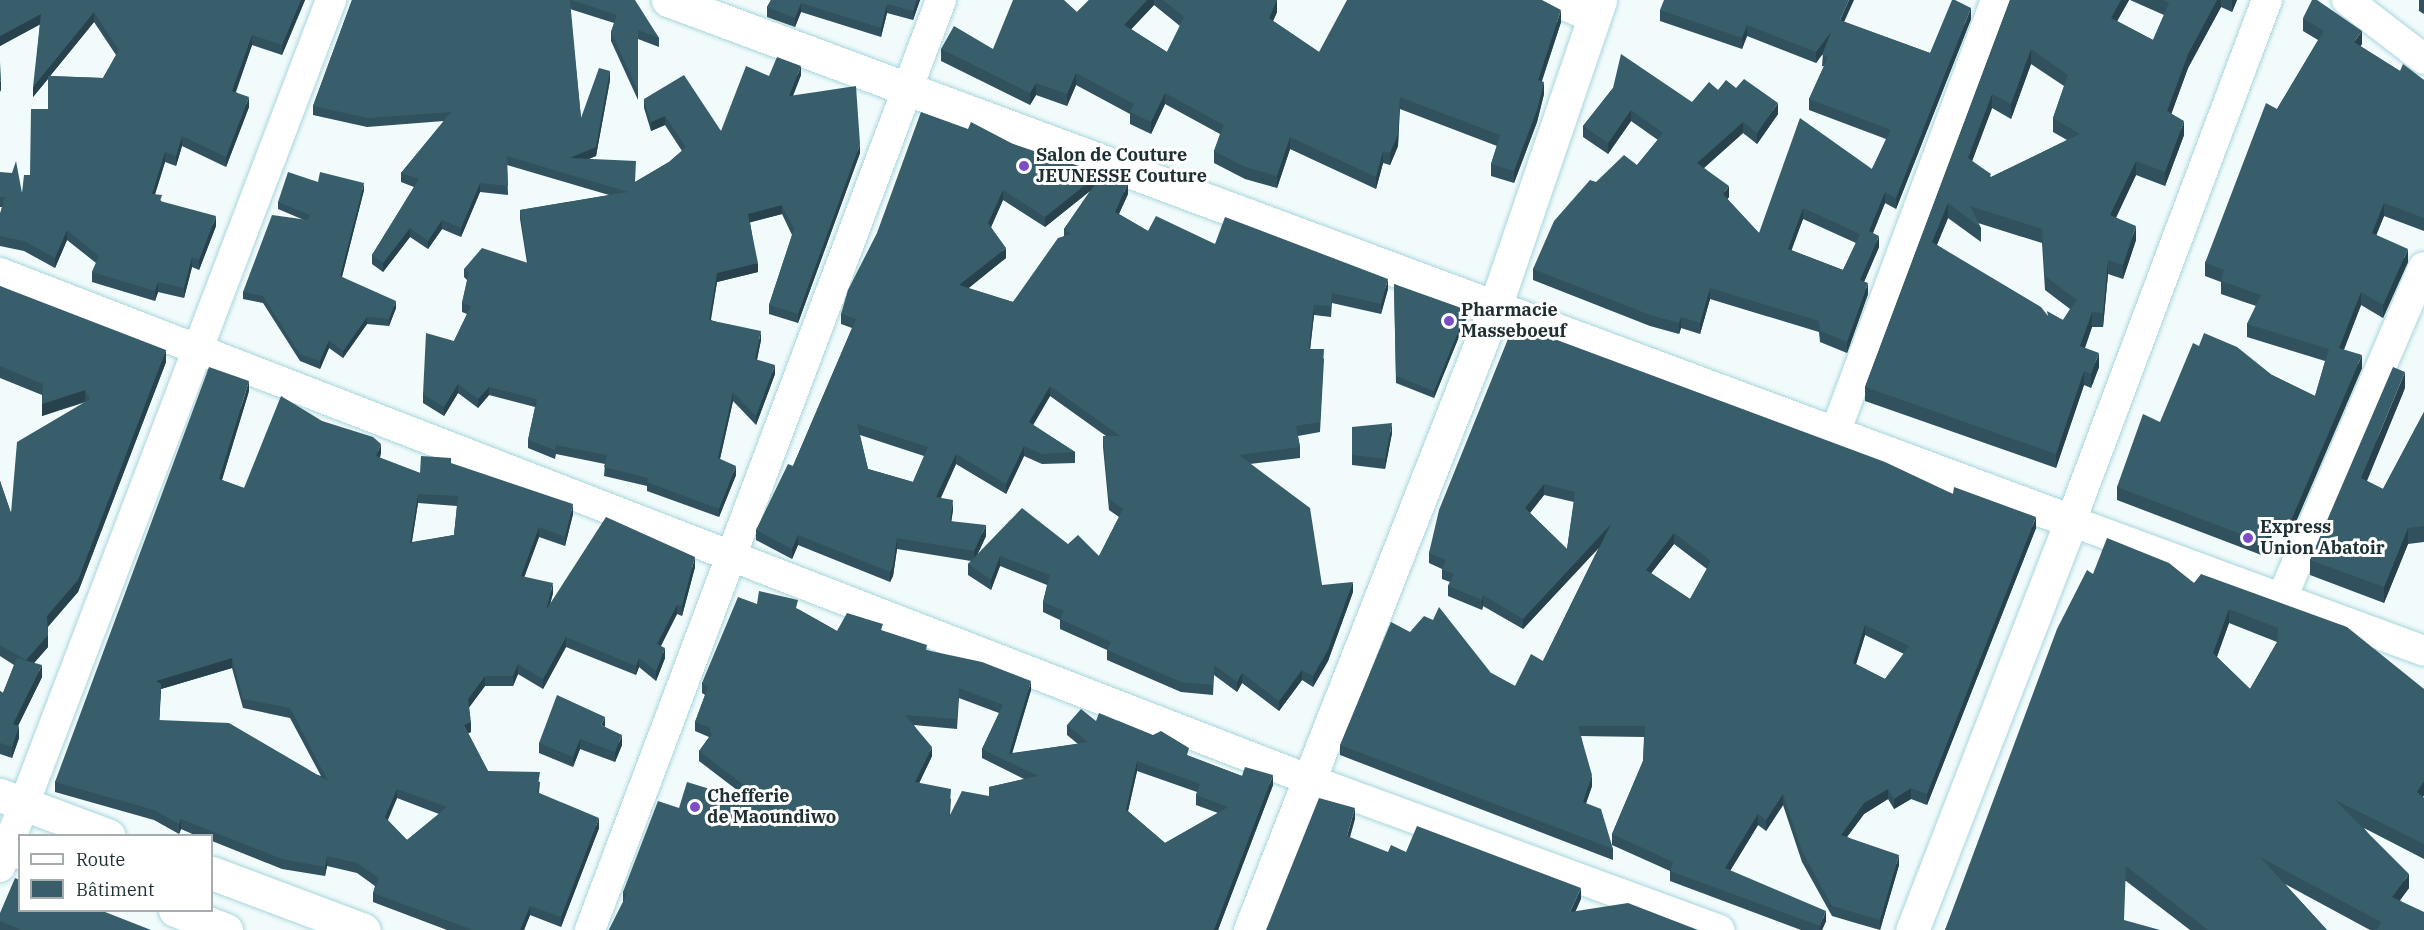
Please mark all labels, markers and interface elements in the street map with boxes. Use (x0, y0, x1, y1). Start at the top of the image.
place label: Salon de Couture JEUNESSE Couture (1036, 145, 1207, 188)
marker: Salon de Couture JEUNESSE Couture (1017, 159, 1031, 173)
place label: Pharmacie Masseboeuf (1461, 300, 1567, 342)
marker: Pharmacie Masseboeuf (1442, 314, 1456, 328)
place label: Express Union Abatoir (2260, 517, 2385, 560)
marker: Express Union Abatoir (2241, 531, 2255, 545)
place label: Chefferie de Maoundiwo (707, 786, 836, 828)
marker: Chefferie de Maoundiwo (688, 800, 702, 814)
legend (18, 834, 213, 912)
text: Route (76, 848, 125, 871)
text: Bâtiment (76, 878, 154, 901)

